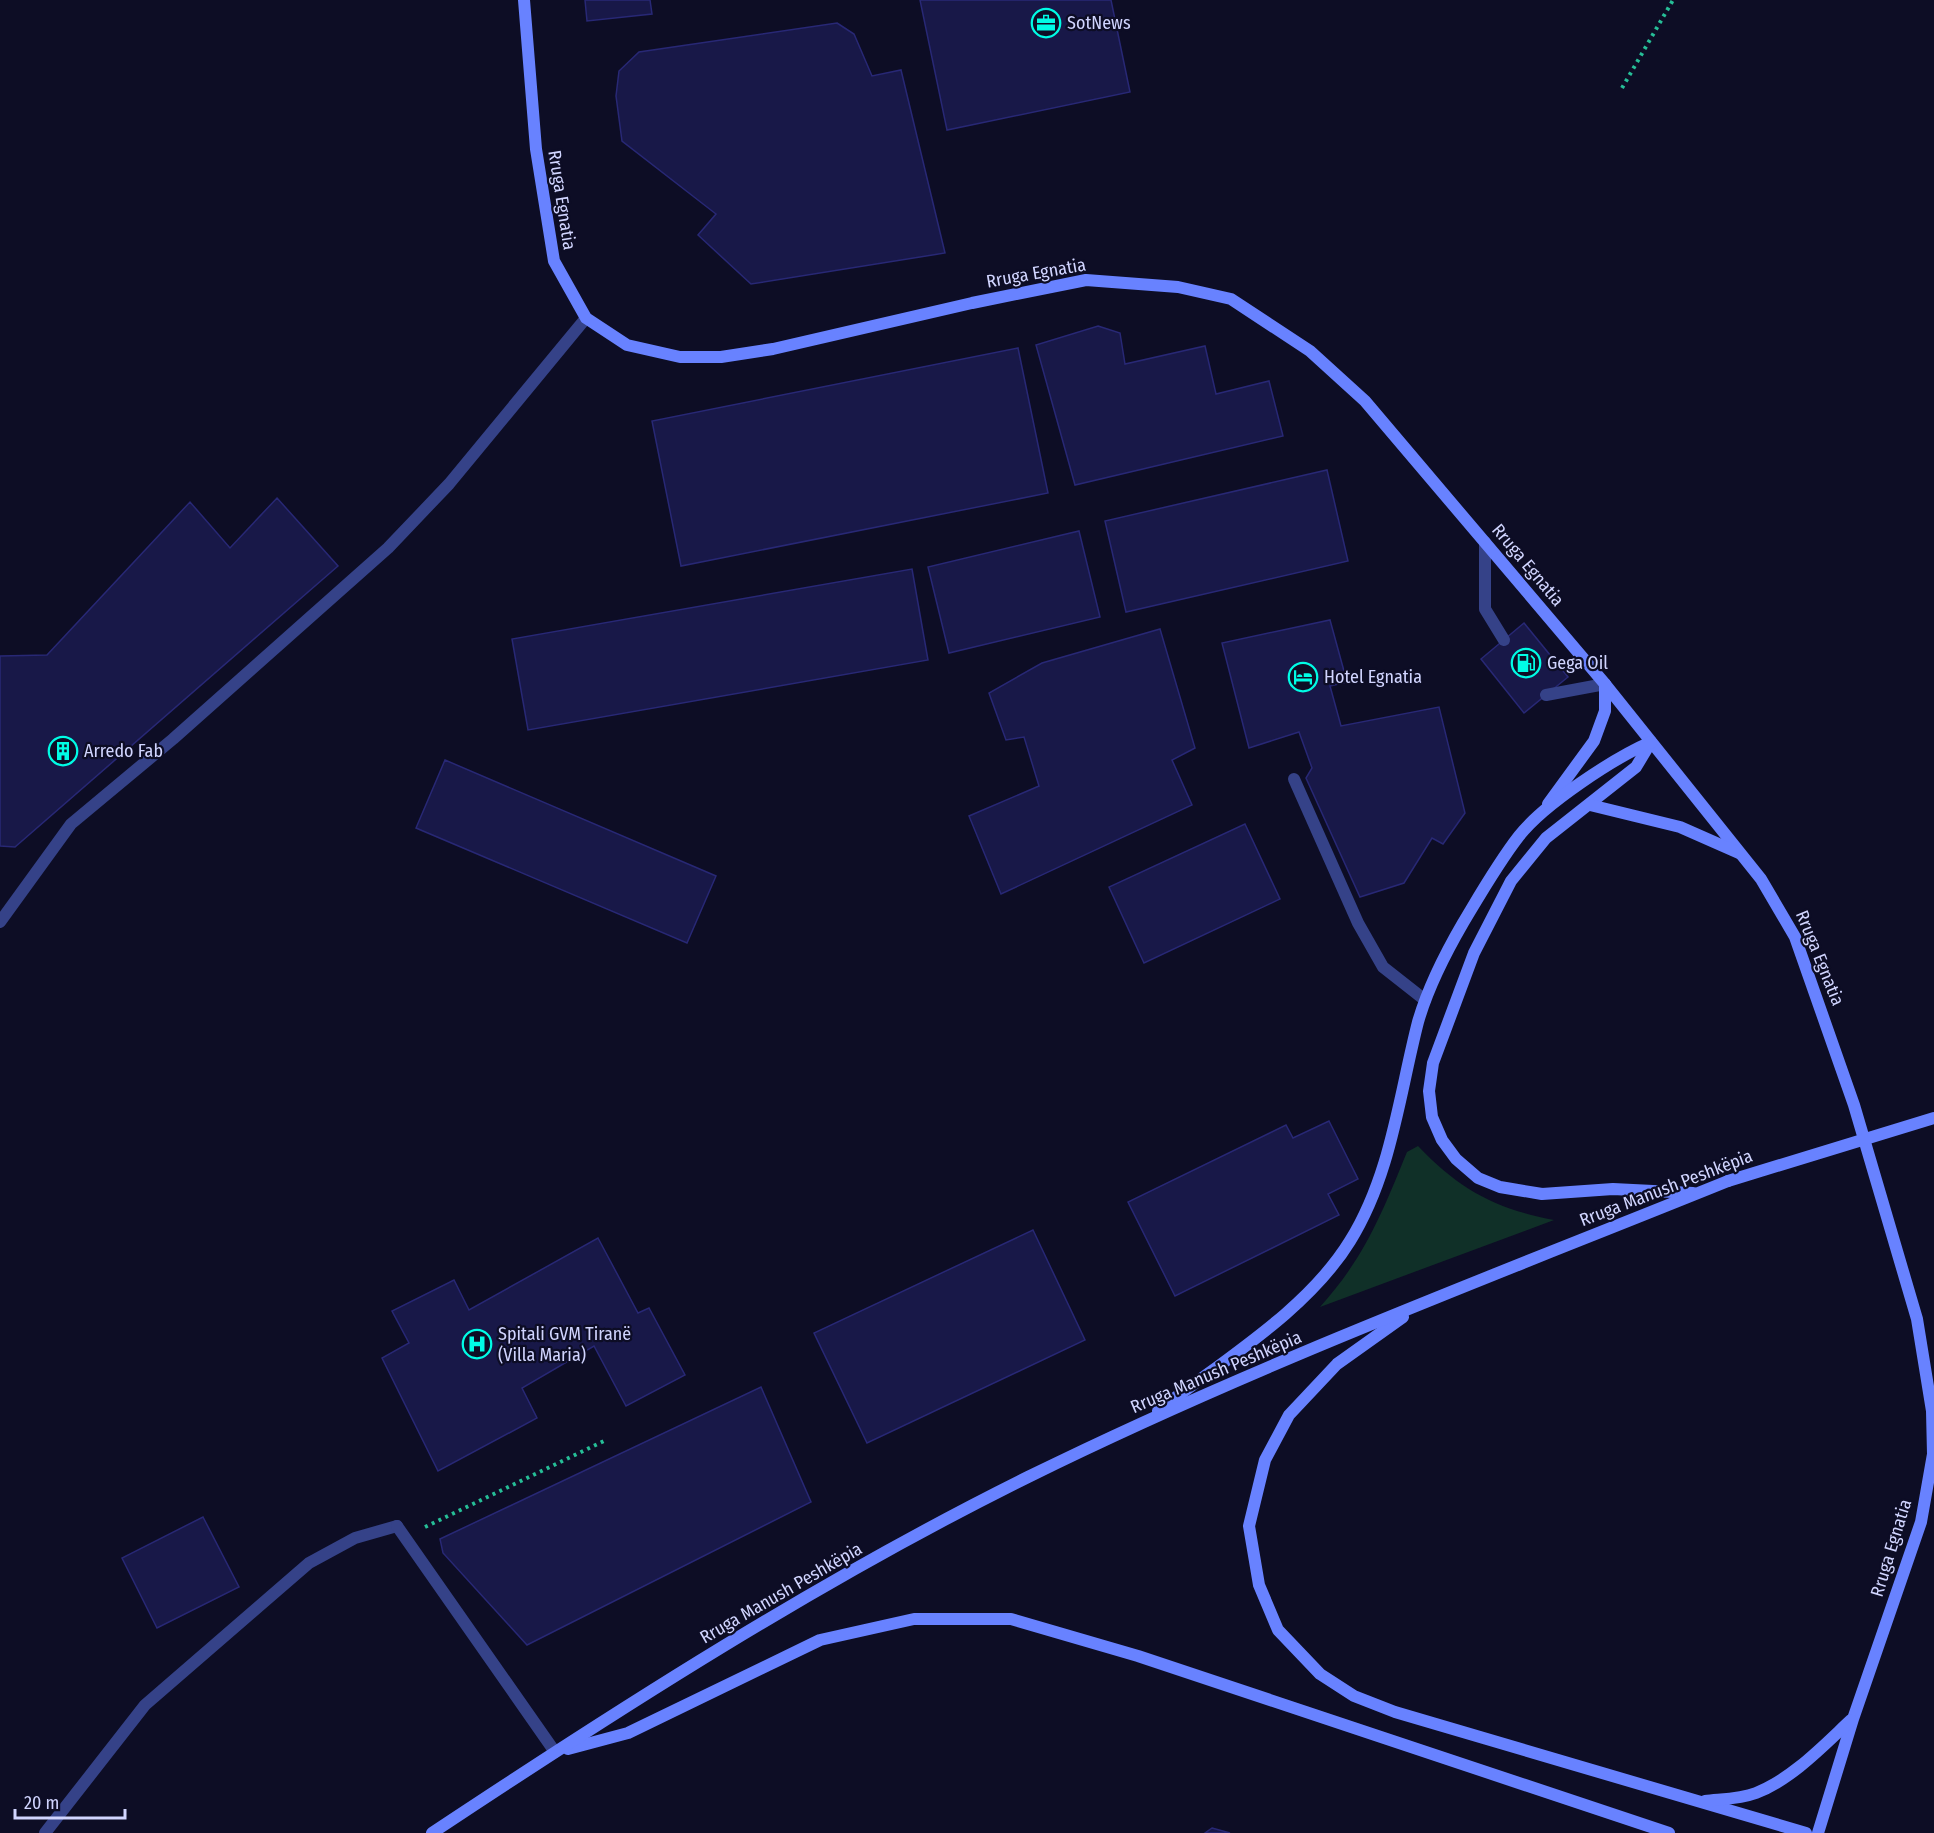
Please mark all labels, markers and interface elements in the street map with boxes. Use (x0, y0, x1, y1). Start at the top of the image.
office icon: SotNews (1030, 7, 1062, 39)
place label: SotNews (1067, 12, 1131, 34)
street label: Rruga Egnatia (543, 149, 581, 252)
street label: Rruga Egnatia (984, 253, 1088, 293)
street label: Rruga Egnatia (1487, 519, 1569, 611)
fuel station icon: Gega Oil (1510, 647, 1542, 679)
place label: Gega Oil (1547, 652, 1608, 674)
hotel icon: Hotel Egnatia (1287, 661, 1319, 693)
place label: Hotel Egnatia (1324, 666, 1422, 688)
building icon: Arredo Fab (47, 735, 79, 767)
place label: Arredo Fab (84, 740, 163, 762)
street label: Rruga Egnatia (1791, 907, 1849, 1009)
street label: Rruga Manush Peshkëpia (1576, 1145, 1756, 1231)
place label: Spitali GVM Tiranë (Villa Maria) (498, 1323, 631, 1366)
street label: Rruga Manush Peshkëpia (1127, 1326, 1305, 1418)
hospital icon: Spitali GVM Tiranë (Villa Maria) (461, 1328, 493, 1360)
street label: Rruga Egnatia (1866, 1496, 1916, 1599)
street label: Rruga Manush Peshkëpia (696, 1537, 866, 1648)
scale bar (15, 1782, 124, 1820)
text: 20 m (24, 1792, 59, 1814)

